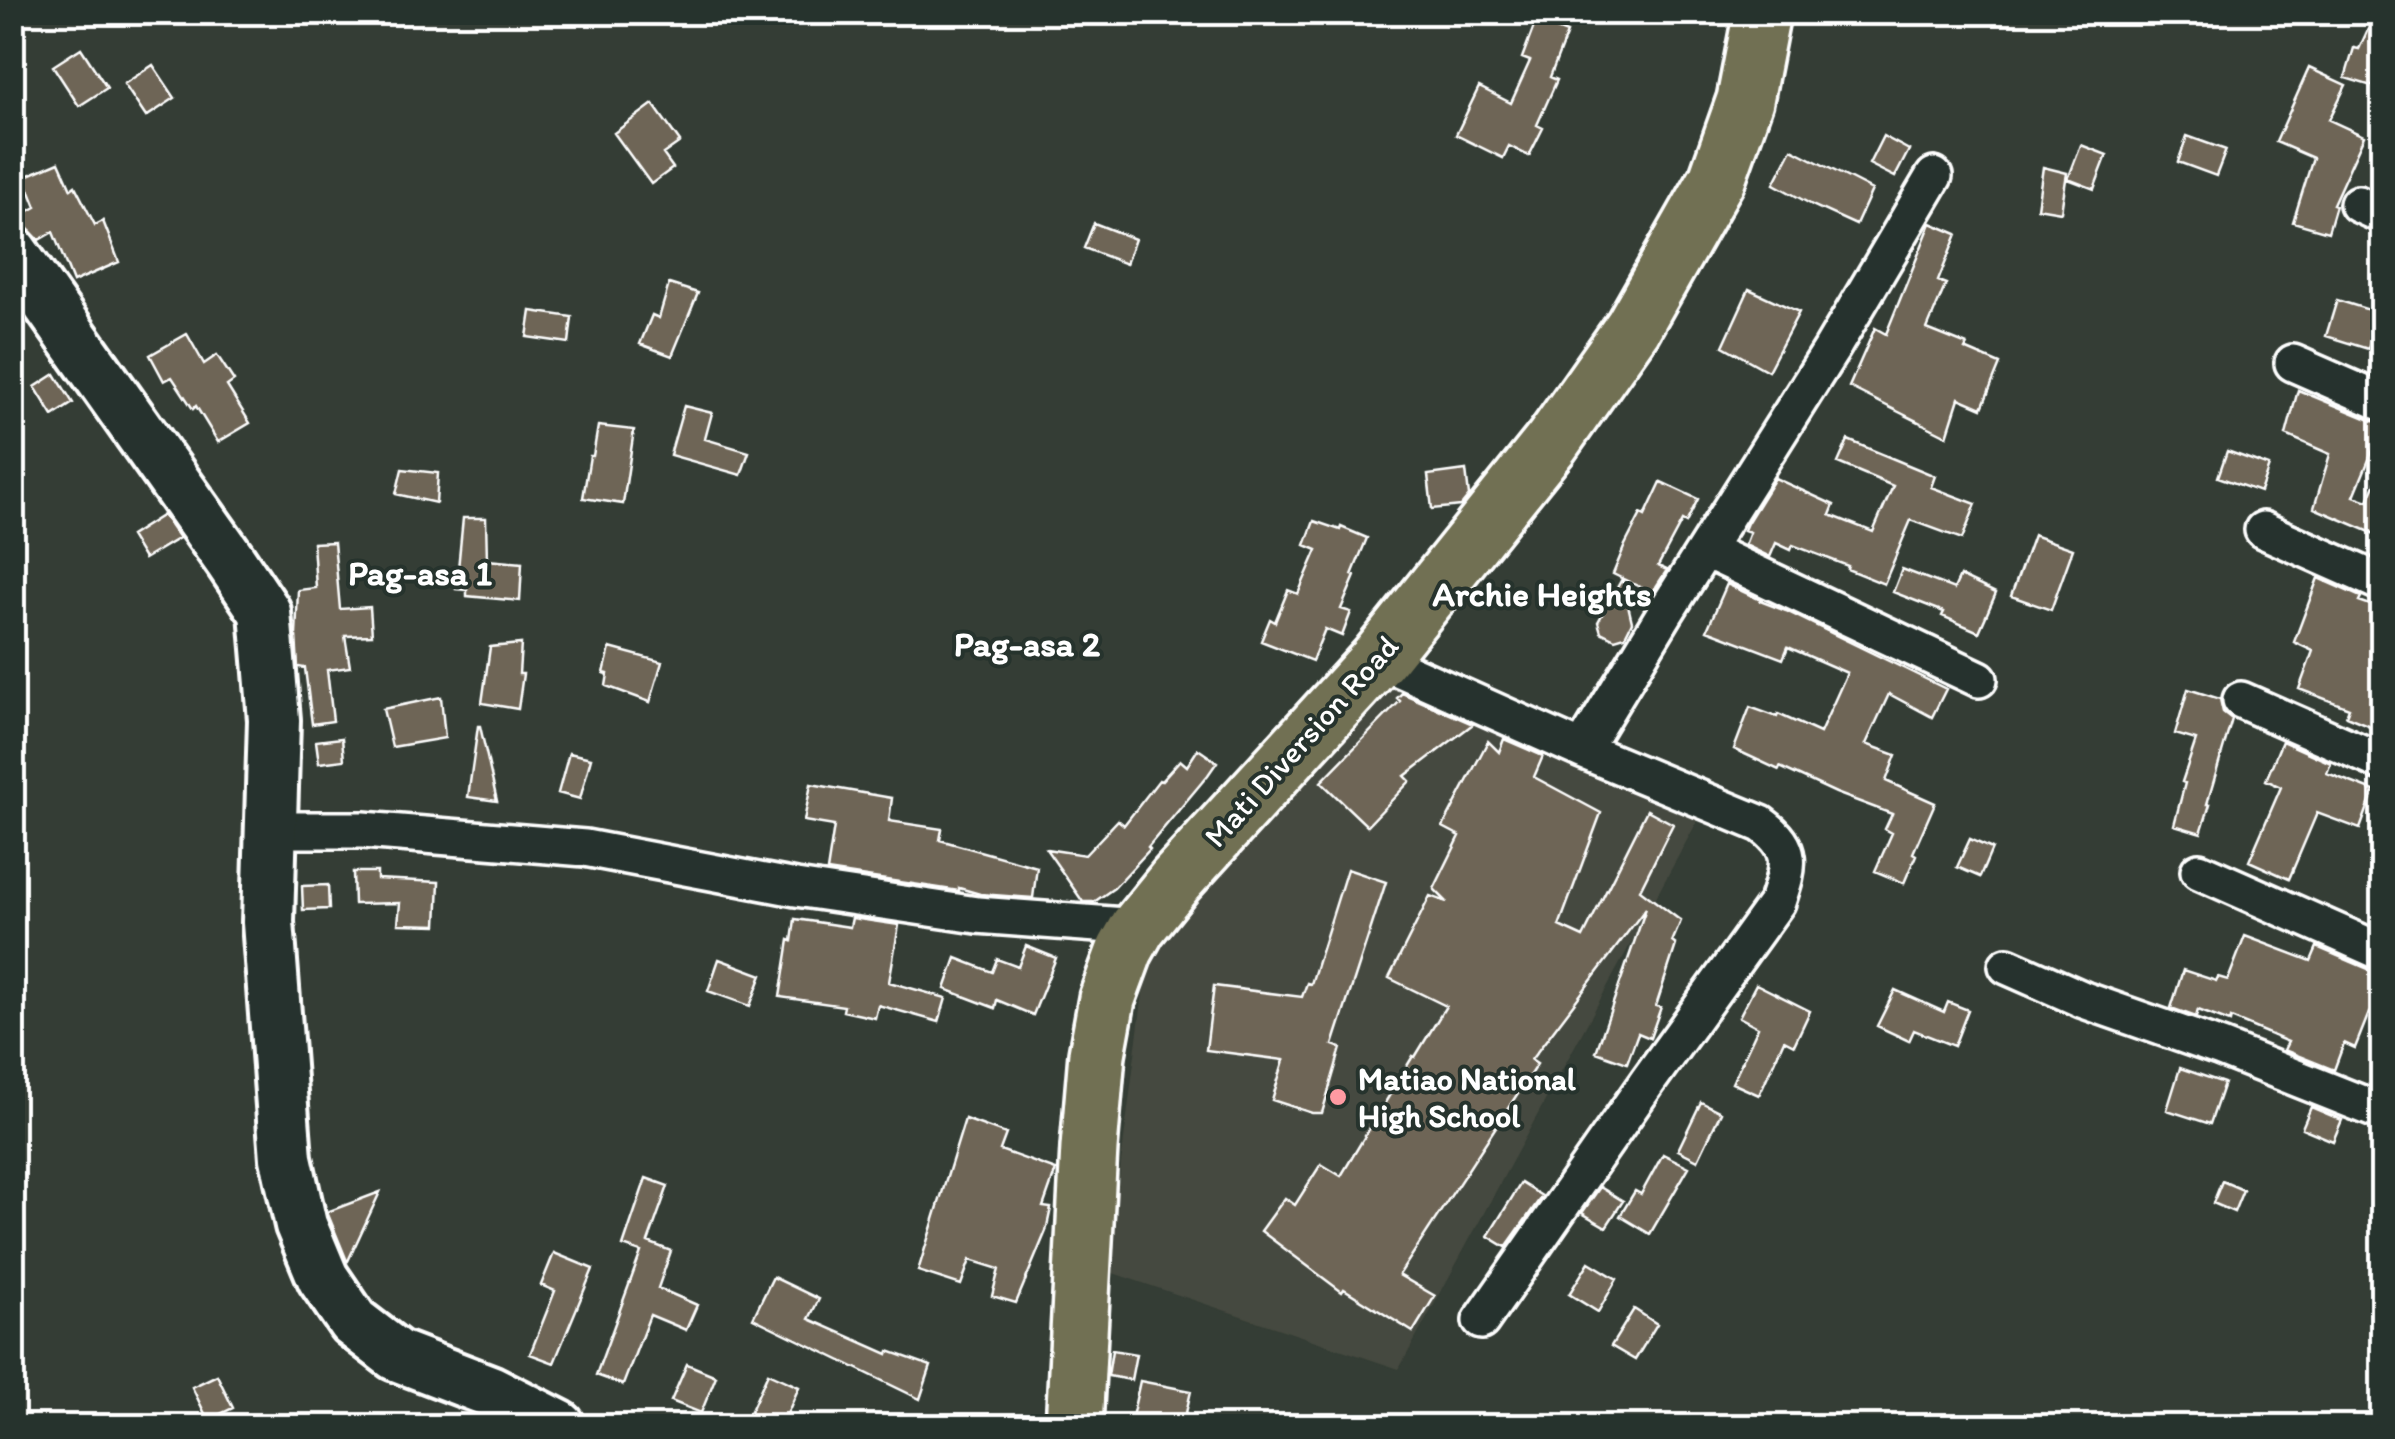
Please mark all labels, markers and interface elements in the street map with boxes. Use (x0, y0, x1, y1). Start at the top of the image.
district label: Pag-asa 1 (348, 552, 492, 594)
district label: Archie Heights (1433, 573, 1651, 615)
district label: Pag-asa 2 (954, 623, 1101, 665)
street label: Mati Diversion Road (1196, 627, 1406, 855)
place label: Matiao National High School (1358, 1060, 1577, 1135)
marker: Matiao National High School (1327, 1086, 1349, 1108)

